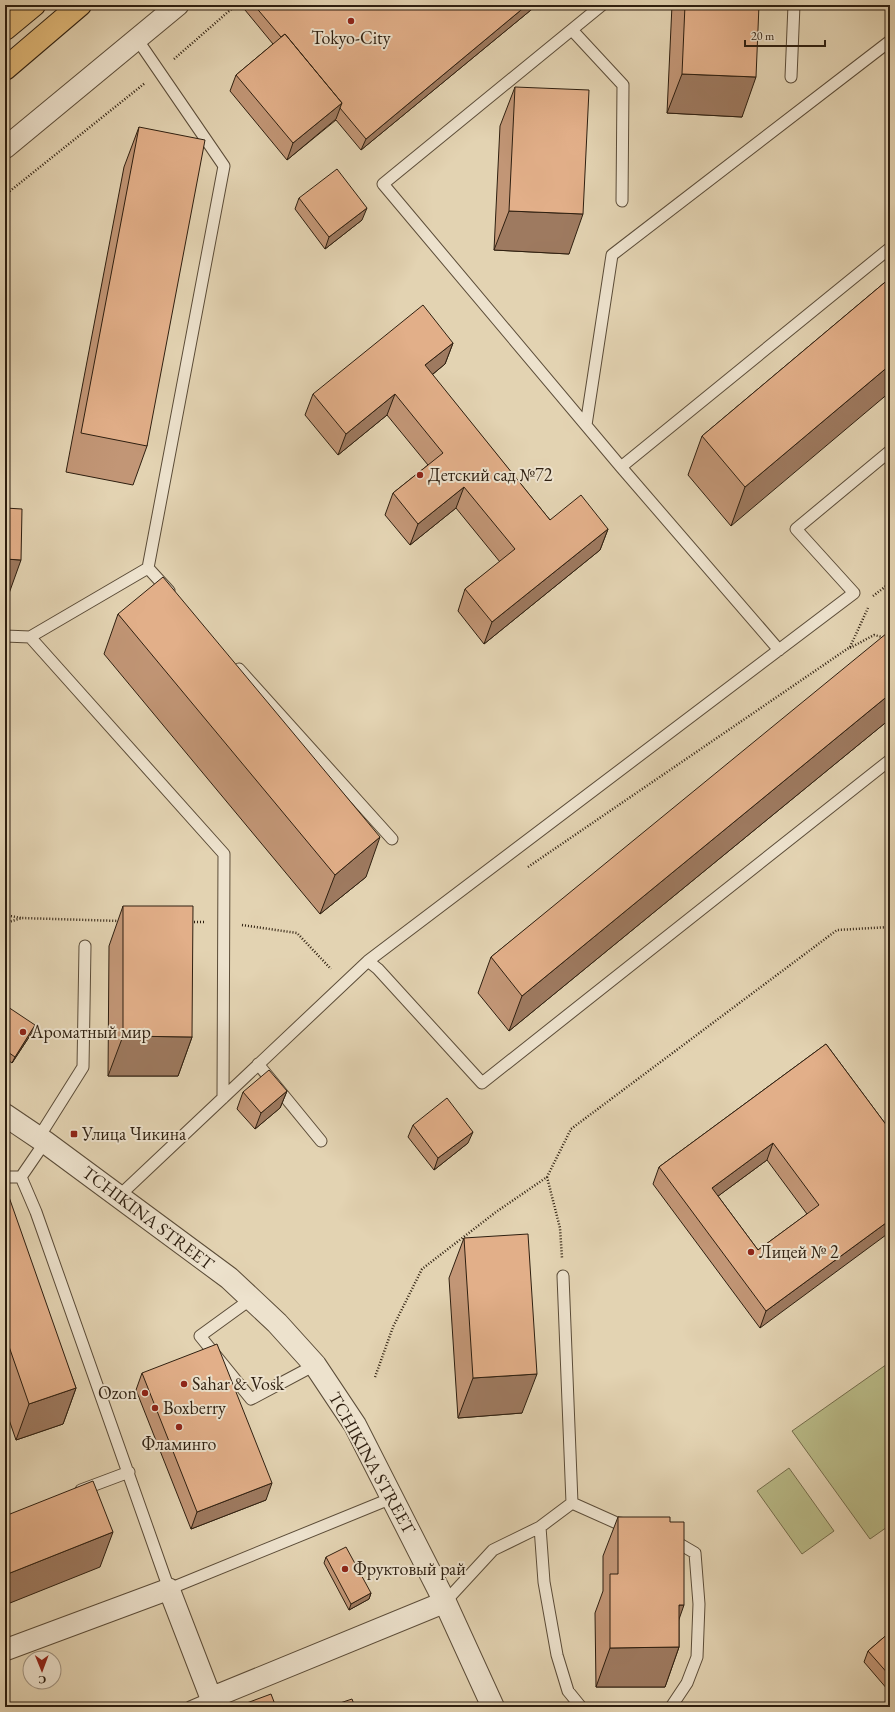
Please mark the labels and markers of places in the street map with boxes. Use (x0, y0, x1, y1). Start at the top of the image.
marker: Tokyo-City (346, 16, 356, 26)
place label: Tokyo-City (311, 26, 391, 49)
place label: Детский сад №72 (428, 463, 553, 486)
marker: Детский сад №72 (415, 470, 425, 480)
place label: Ароматный мир (30, 1020, 151, 1043)
marker: Ароматный мир (18, 1027, 28, 1037)
place label: Улица Чикина (81, 1122, 187, 1145)
marker: Улица Чикина (69, 1129, 79, 1139)
place label: Лицей № 2 (759, 1240, 839, 1263)
marker: Лицей № 2 (746, 1247, 756, 1257)
place label: Sahar & Vosk (192, 1372, 285, 1395)
marker: Sahar & Vosk (179, 1379, 189, 1389)
place label: Ozon (98, 1381, 137, 1404)
marker: Ozon (140, 1388, 150, 1398)
place label: Boxberry (163, 1396, 226, 1419)
marker: Boxberry (150, 1403, 160, 1413)
marker: Фламинго (174, 1422, 184, 1432)
place label: Фламинго (142, 1432, 217, 1455)
place label: Фруктовый рай (353, 1557, 466, 1580)
marker: Фруктовый рай (340, 1564, 350, 1574)

